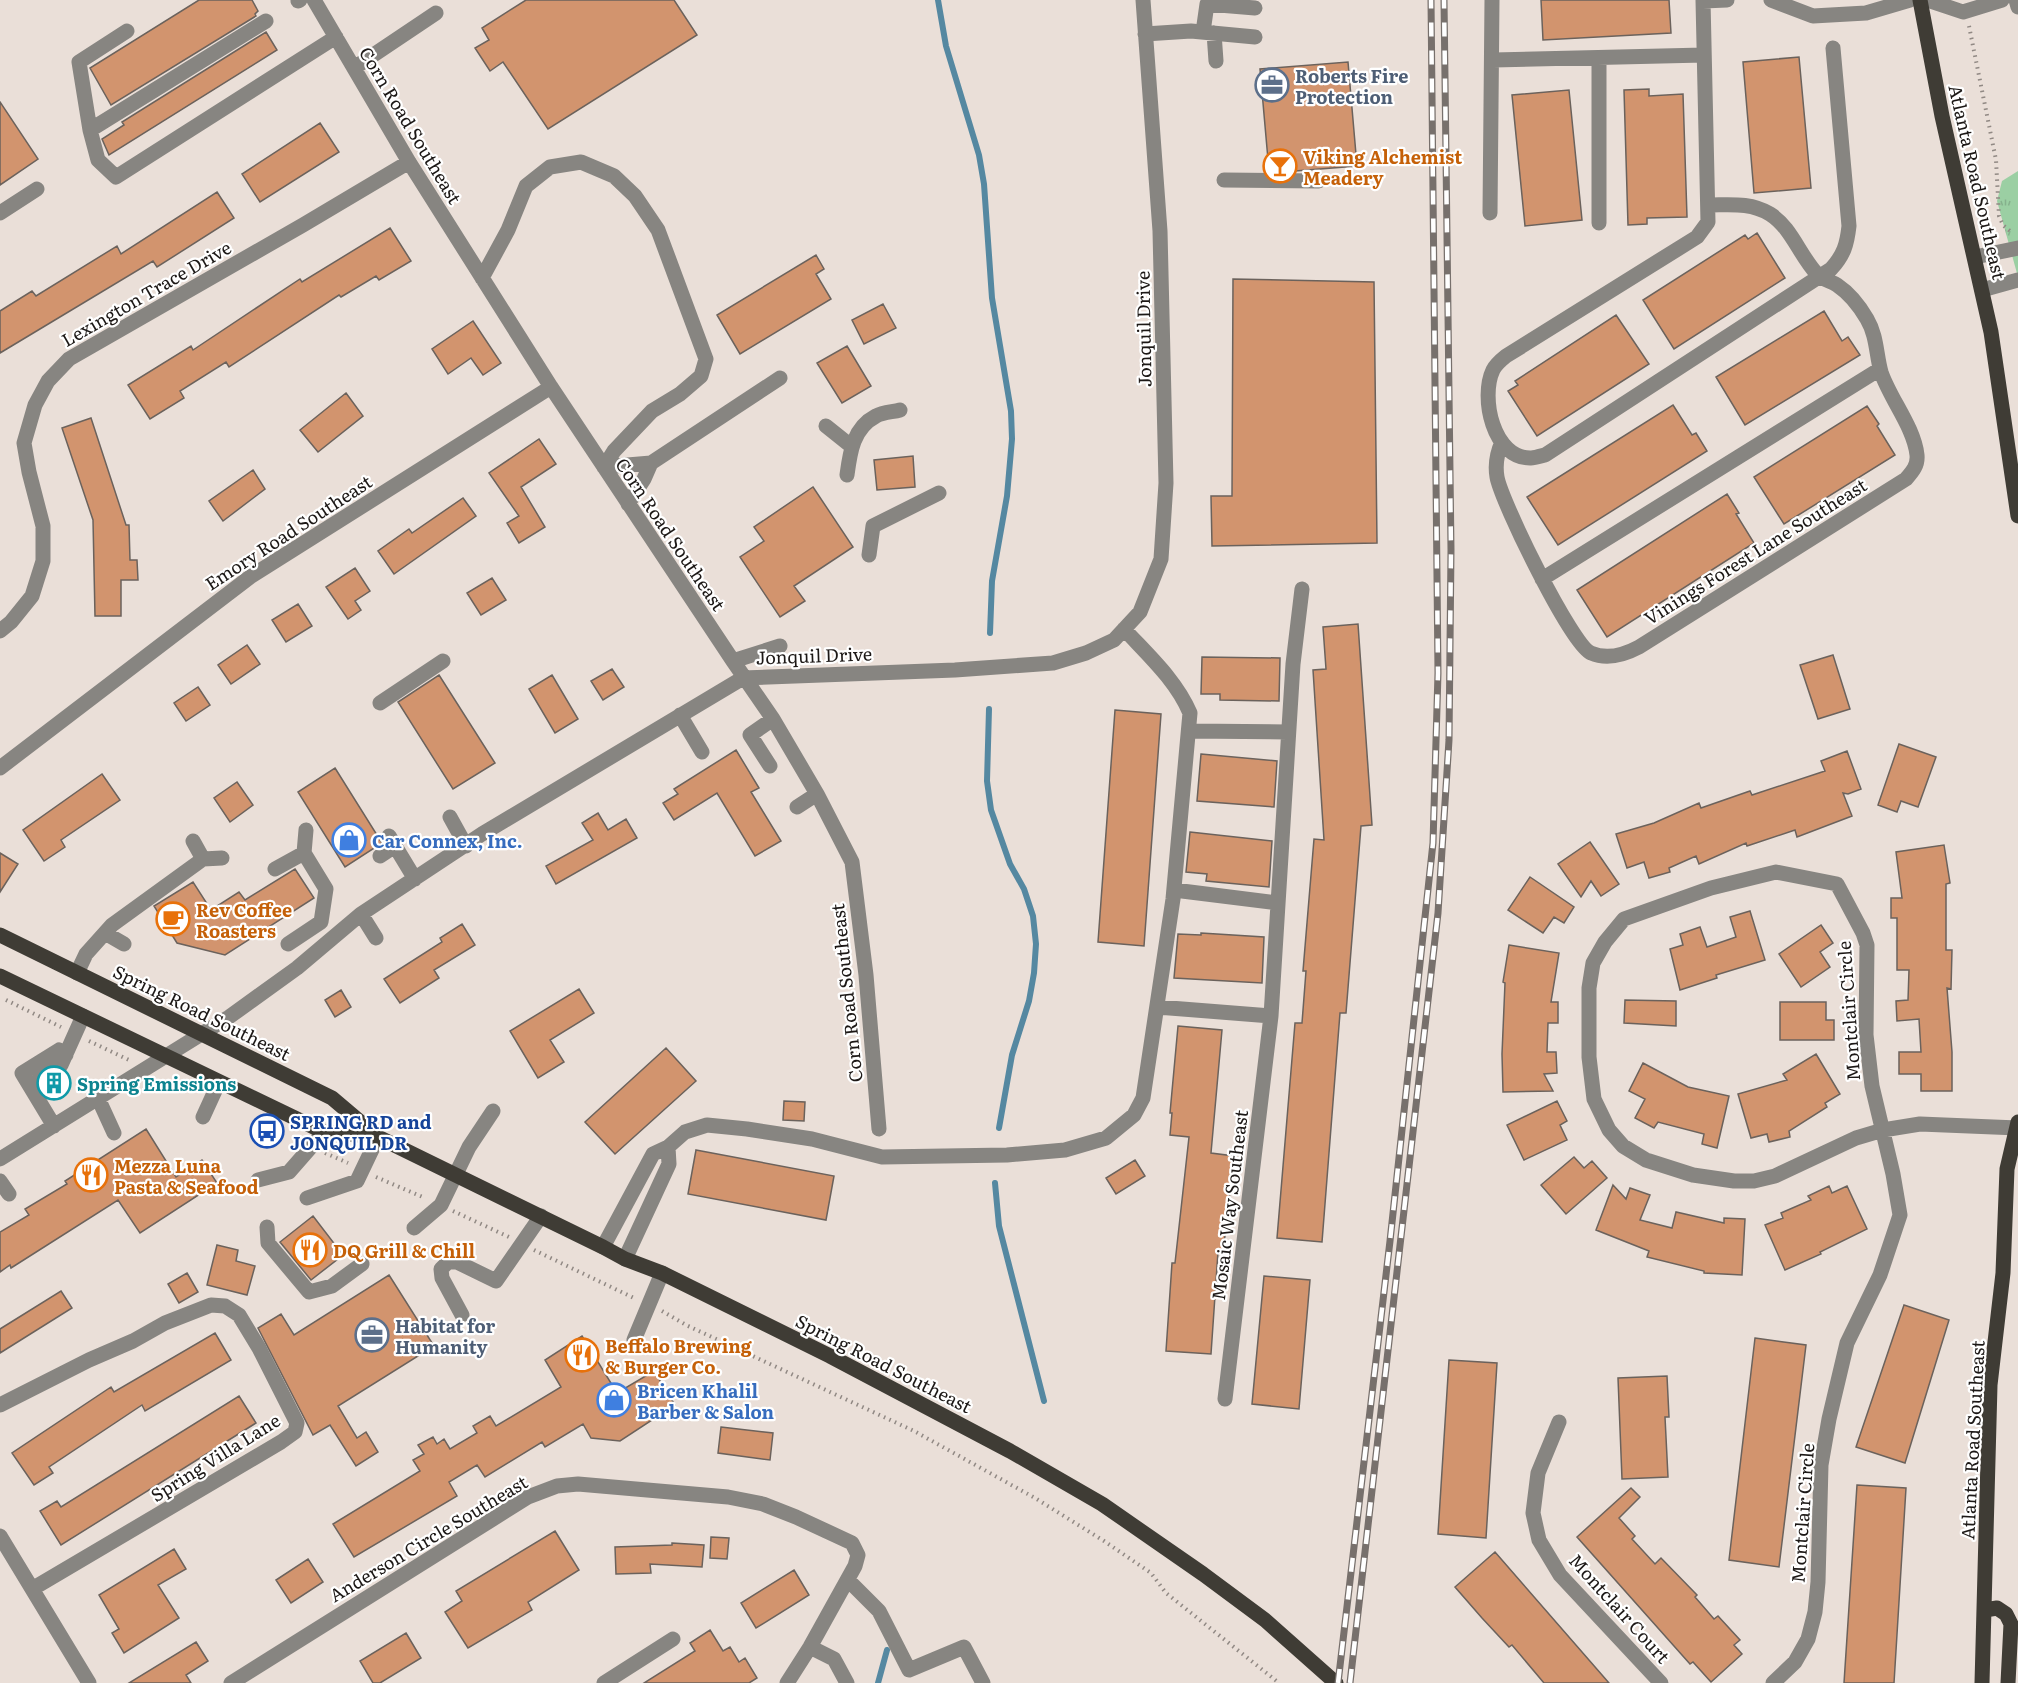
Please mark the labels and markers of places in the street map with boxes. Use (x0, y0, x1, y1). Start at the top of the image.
place label: Roberts Fire Protection (1295, 62, 1408, 110)
office icon: Roberts Fire Protection (1254, 67, 1290, 103)
place label: Viking Alchemist Meadery (1303, 143, 1462, 191)
bar icon: Viking Alchemist Meadery (1262, 148, 1298, 184)
shop icon: Car Connex, Inc. (331, 822, 367, 858)
place label: Car Connex, Inc. (372, 827, 523, 854)
place label: Rev Coffee Roasters (196, 896, 292, 944)
cafe icon: Rev Coffee Roasters (155, 901, 191, 937)
building icon: Spring Emissions (36, 1065, 72, 1101)
place label: Spring Emissions (77, 1070, 236, 1097)
place label: SPRING RD and JONQUIL DR (290, 1108, 432, 1156)
bus stop icon: SPRING RD and JONQUIL DR (249, 1113, 285, 1149)
place label: Mezza Luna Pasta & Seafood (114, 1152, 259, 1200)
restaurant icon: Mezza Luna Pasta & Seafood (73, 1157, 109, 1193)
restaurant icon: DQ Grill & Chill (292, 1232, 328, 1268)
place label: DQ Grill & Chill (333, 1237, 475, 1264)
place label: Habitat for Humanity (395, 1312, 496, 1360)
office icon: Habitat for Humanity (354, 1317, 390, 1353)
place label: Beffalo Brewing & Burger Co. (605, 1332, 753, 1380)
restaurant icon: Beffalo Brewing & Burger Co. (564, 1337, 600, 1373)
place label: Bricen Khalil Barber & Salon (637, 1377, 775, 1425)
shop icon: Bricen Khalil Barber & Salon (596, 1382, 632, 1418)

